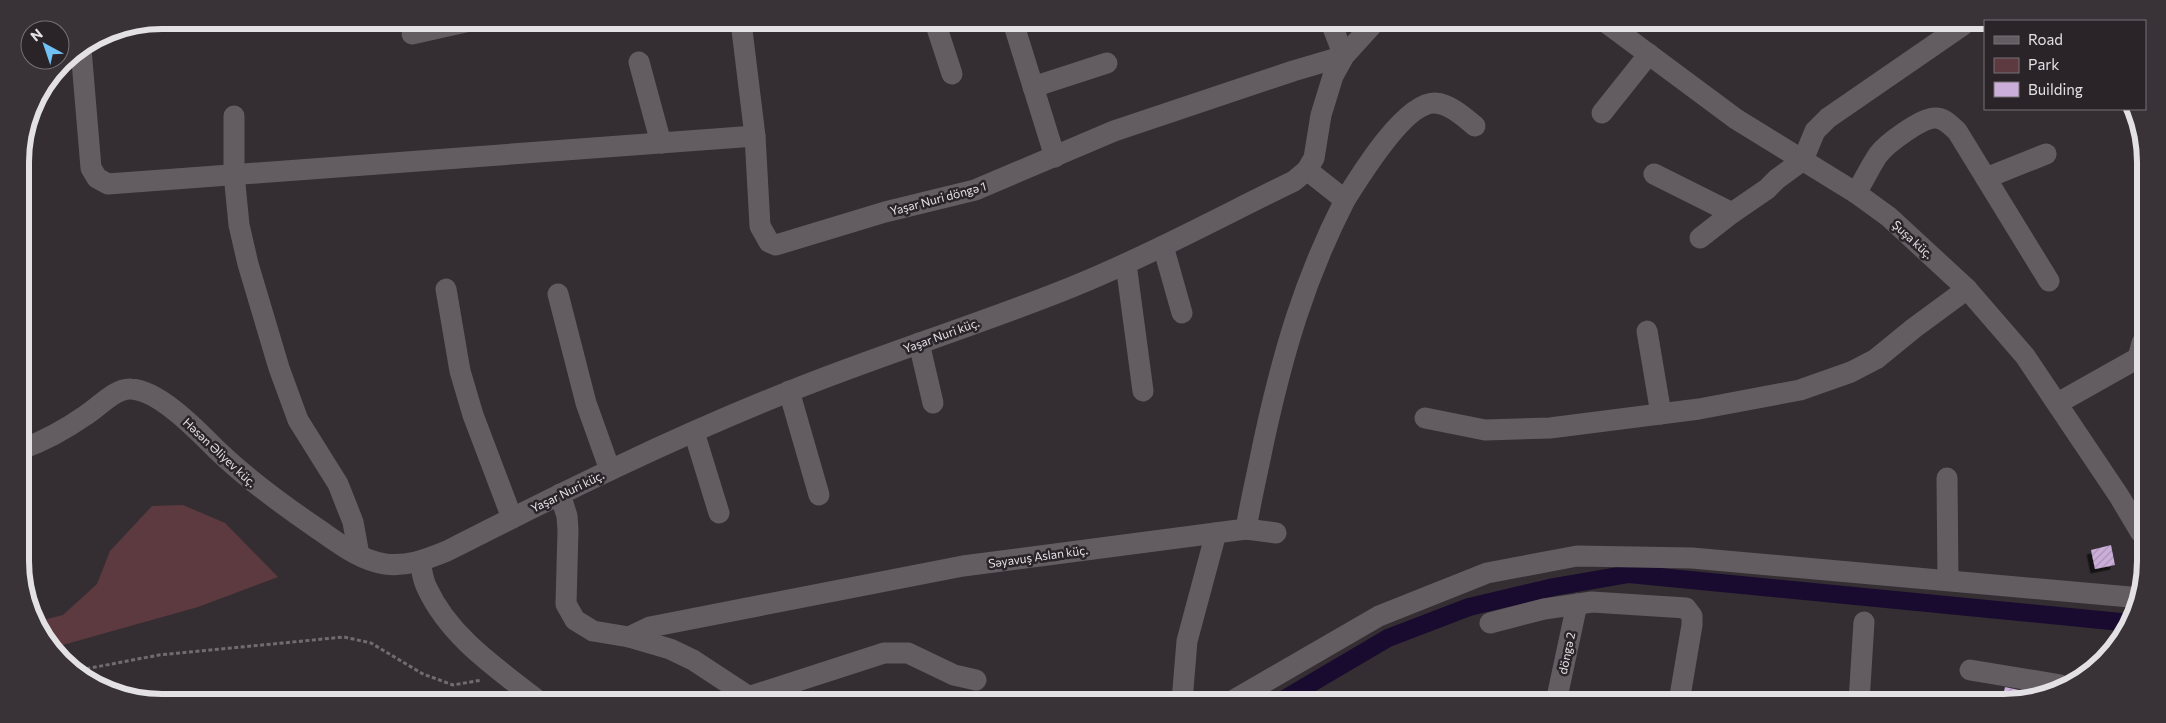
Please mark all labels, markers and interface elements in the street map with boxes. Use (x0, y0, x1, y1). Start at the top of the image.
north arrow (20, 20, 70, 70)
legend (1984, 20, 2146, 110)
text: N (27, 25, 46, 45)
text: Road (2028, 30, 2063, 48)
text: Park (2028, 55, 2059, 73)
text: Building (2028, 80, 2083, 98)
street label: Yaşar Nuri döngə 1 (888, 178, 988, 218)
street label: Şuşa küç. (1890, 217, 1936, 261)
street label: Yaşar Nuri küç. (901, 315, 981, 355)
street label: Həsən Əliyev küç. (181, 415, 259, 489)
street label: Yaşar Nuri küç. (528, 467, 606, 515)
street label: Səyavuş Aslan küç. (987, 542, 1089, 570)
street label: döngə 2 (1555, 630, 1577, 675)

